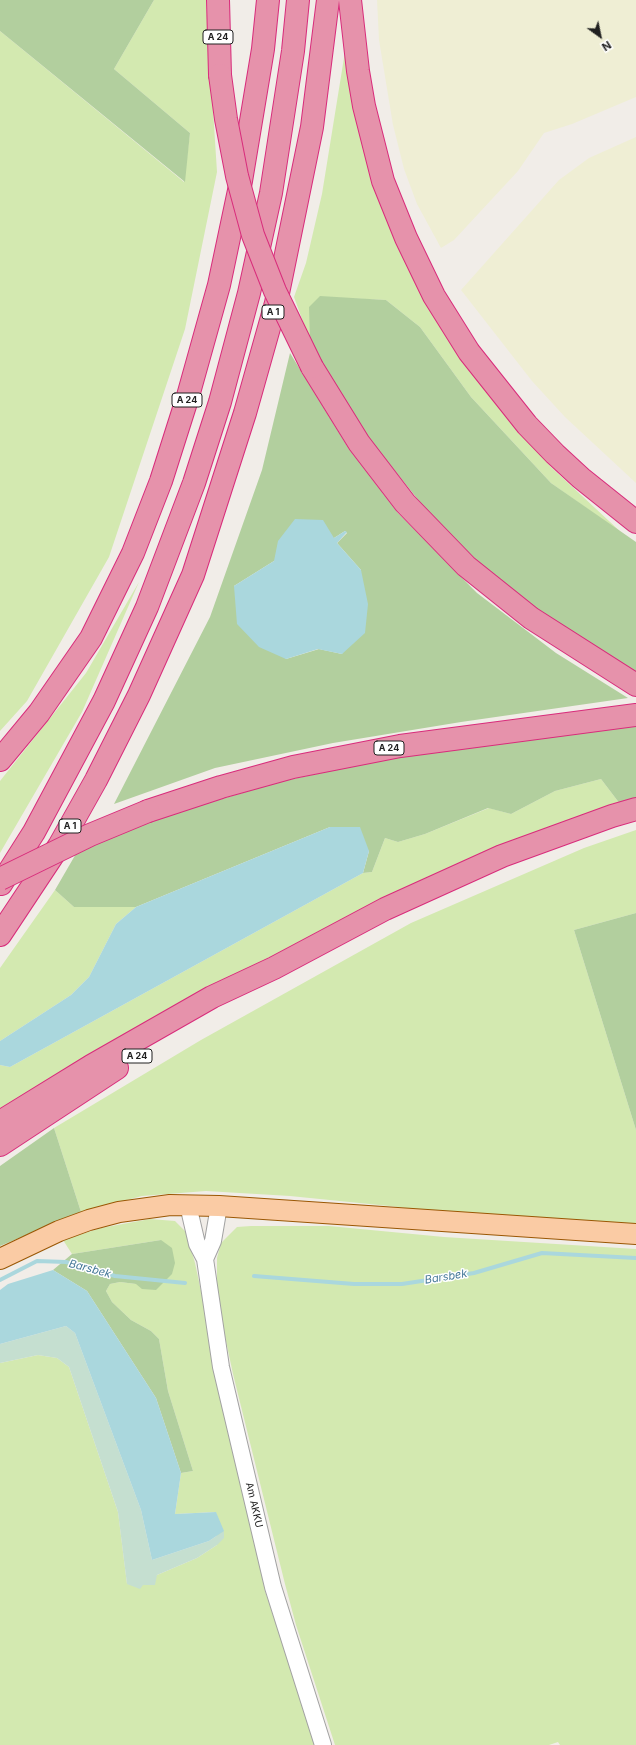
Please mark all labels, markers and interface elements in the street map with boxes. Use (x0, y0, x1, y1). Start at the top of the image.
north arrow (580, 16, 620, 56)
road number: A 24 (203, 30, 233, 44)
text: N (599, 38, 614, 54)
road number: A 1 (262, 305, 284, 319)
road number: A 24 (172, 393, 202, 407)
road number: A 24 (374, 741, 404, 755)
road number: A 1 (59, 819, 81, 833)
road number: A 24 (122, 1049, 152, 1063)
water label: Barsbek (68, 1257, 112, 1281)
water label: Barsbek (424, 1267, 468, 1287)
street label: Am AKKU (243, 1481, 265, 1529)

